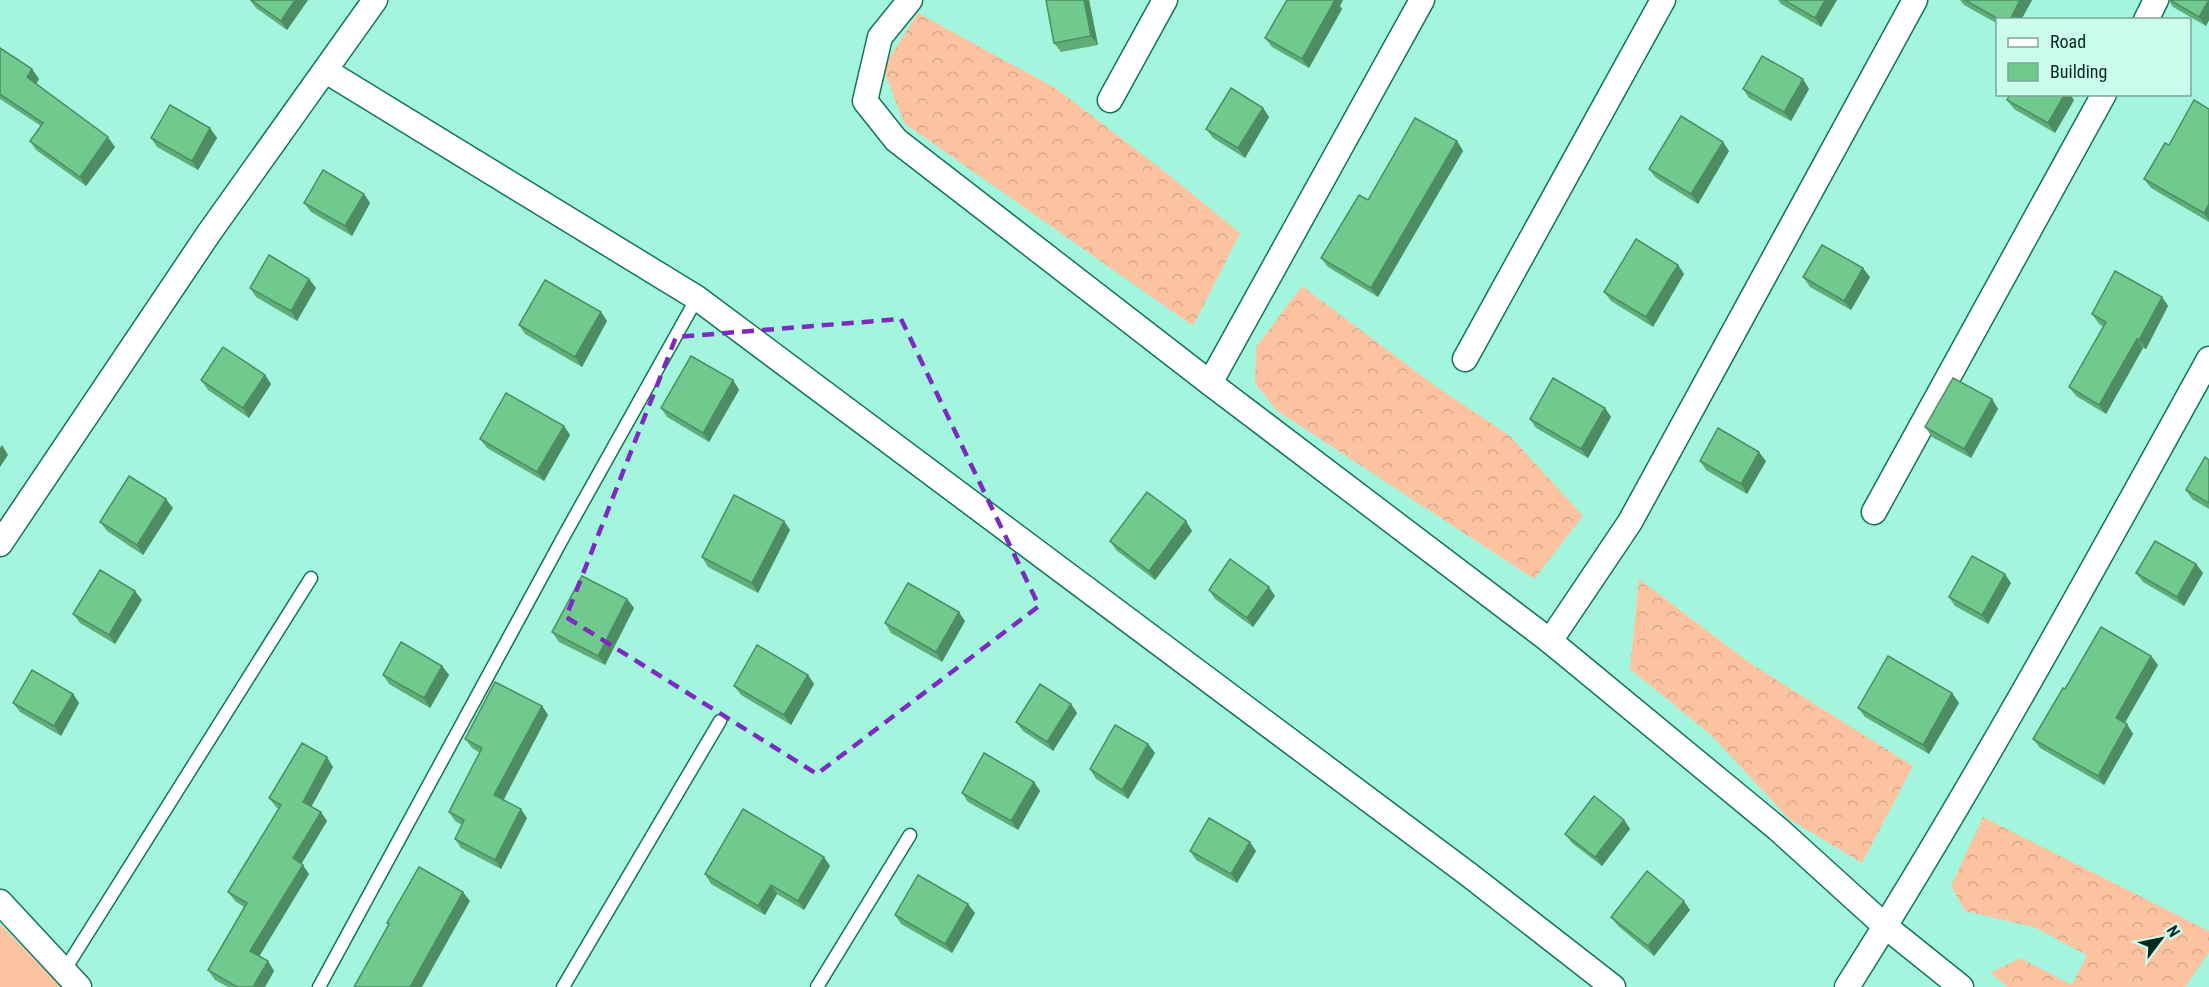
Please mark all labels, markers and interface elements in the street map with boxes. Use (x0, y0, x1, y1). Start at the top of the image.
legend (1996, 18, 2191, 96)
text: Road (2050, 31, 2086, 52)
text: Building (2050, 61, 2107, 82)
north arrow (2131, 909, 2191, 969)
text: N (2163, 922, 2184, 941)

